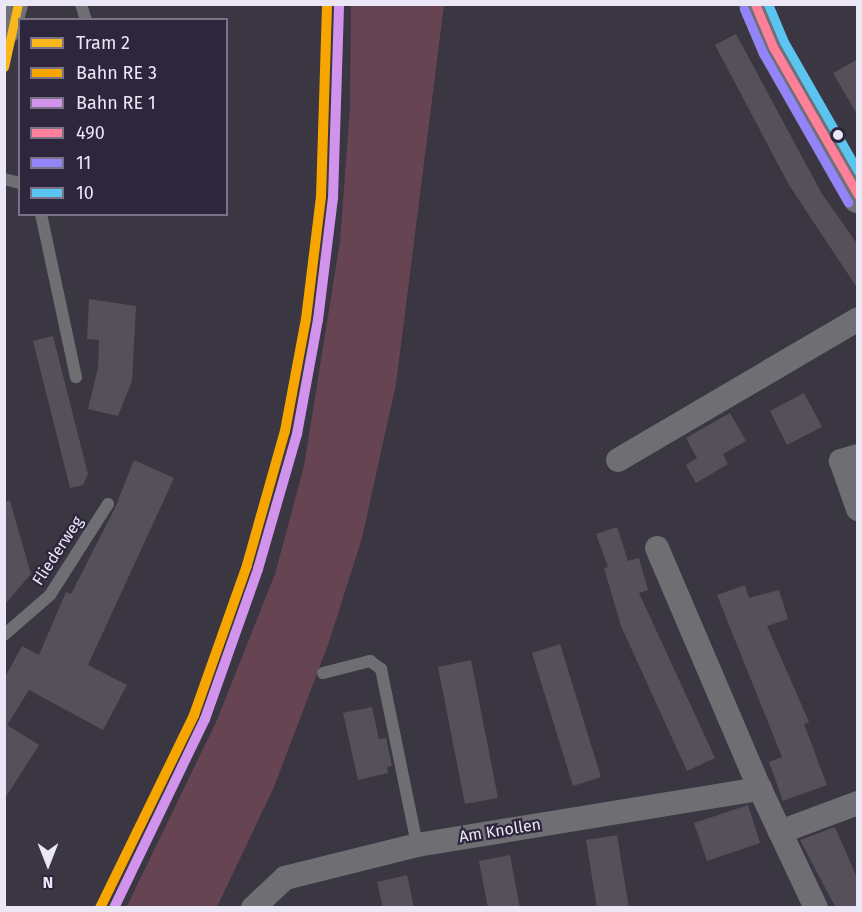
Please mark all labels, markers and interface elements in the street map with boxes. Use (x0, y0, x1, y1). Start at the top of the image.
legend (18, 18, 228, 216)
text: Tram 2 (76, 32, 130, 54)
text: Bahn RE 3 (76, 62, 157, 84)
text: Bahn RE 1 (76, 92, 156, 114)
text: 490 (76, 122, 105, 144)
unlabelled marker (832, 129, 844, 141)
text: 11 (76, 152, 91, 174)
text: 10 (76, 182, 94, 204)
street label: Fliederweg (29, 513, 87, 589)
street label: Am Knollen (458, 815, 542, 847)
north arrow (18, 834, 78, 894)
text: N (43, 873, 53, 892)

